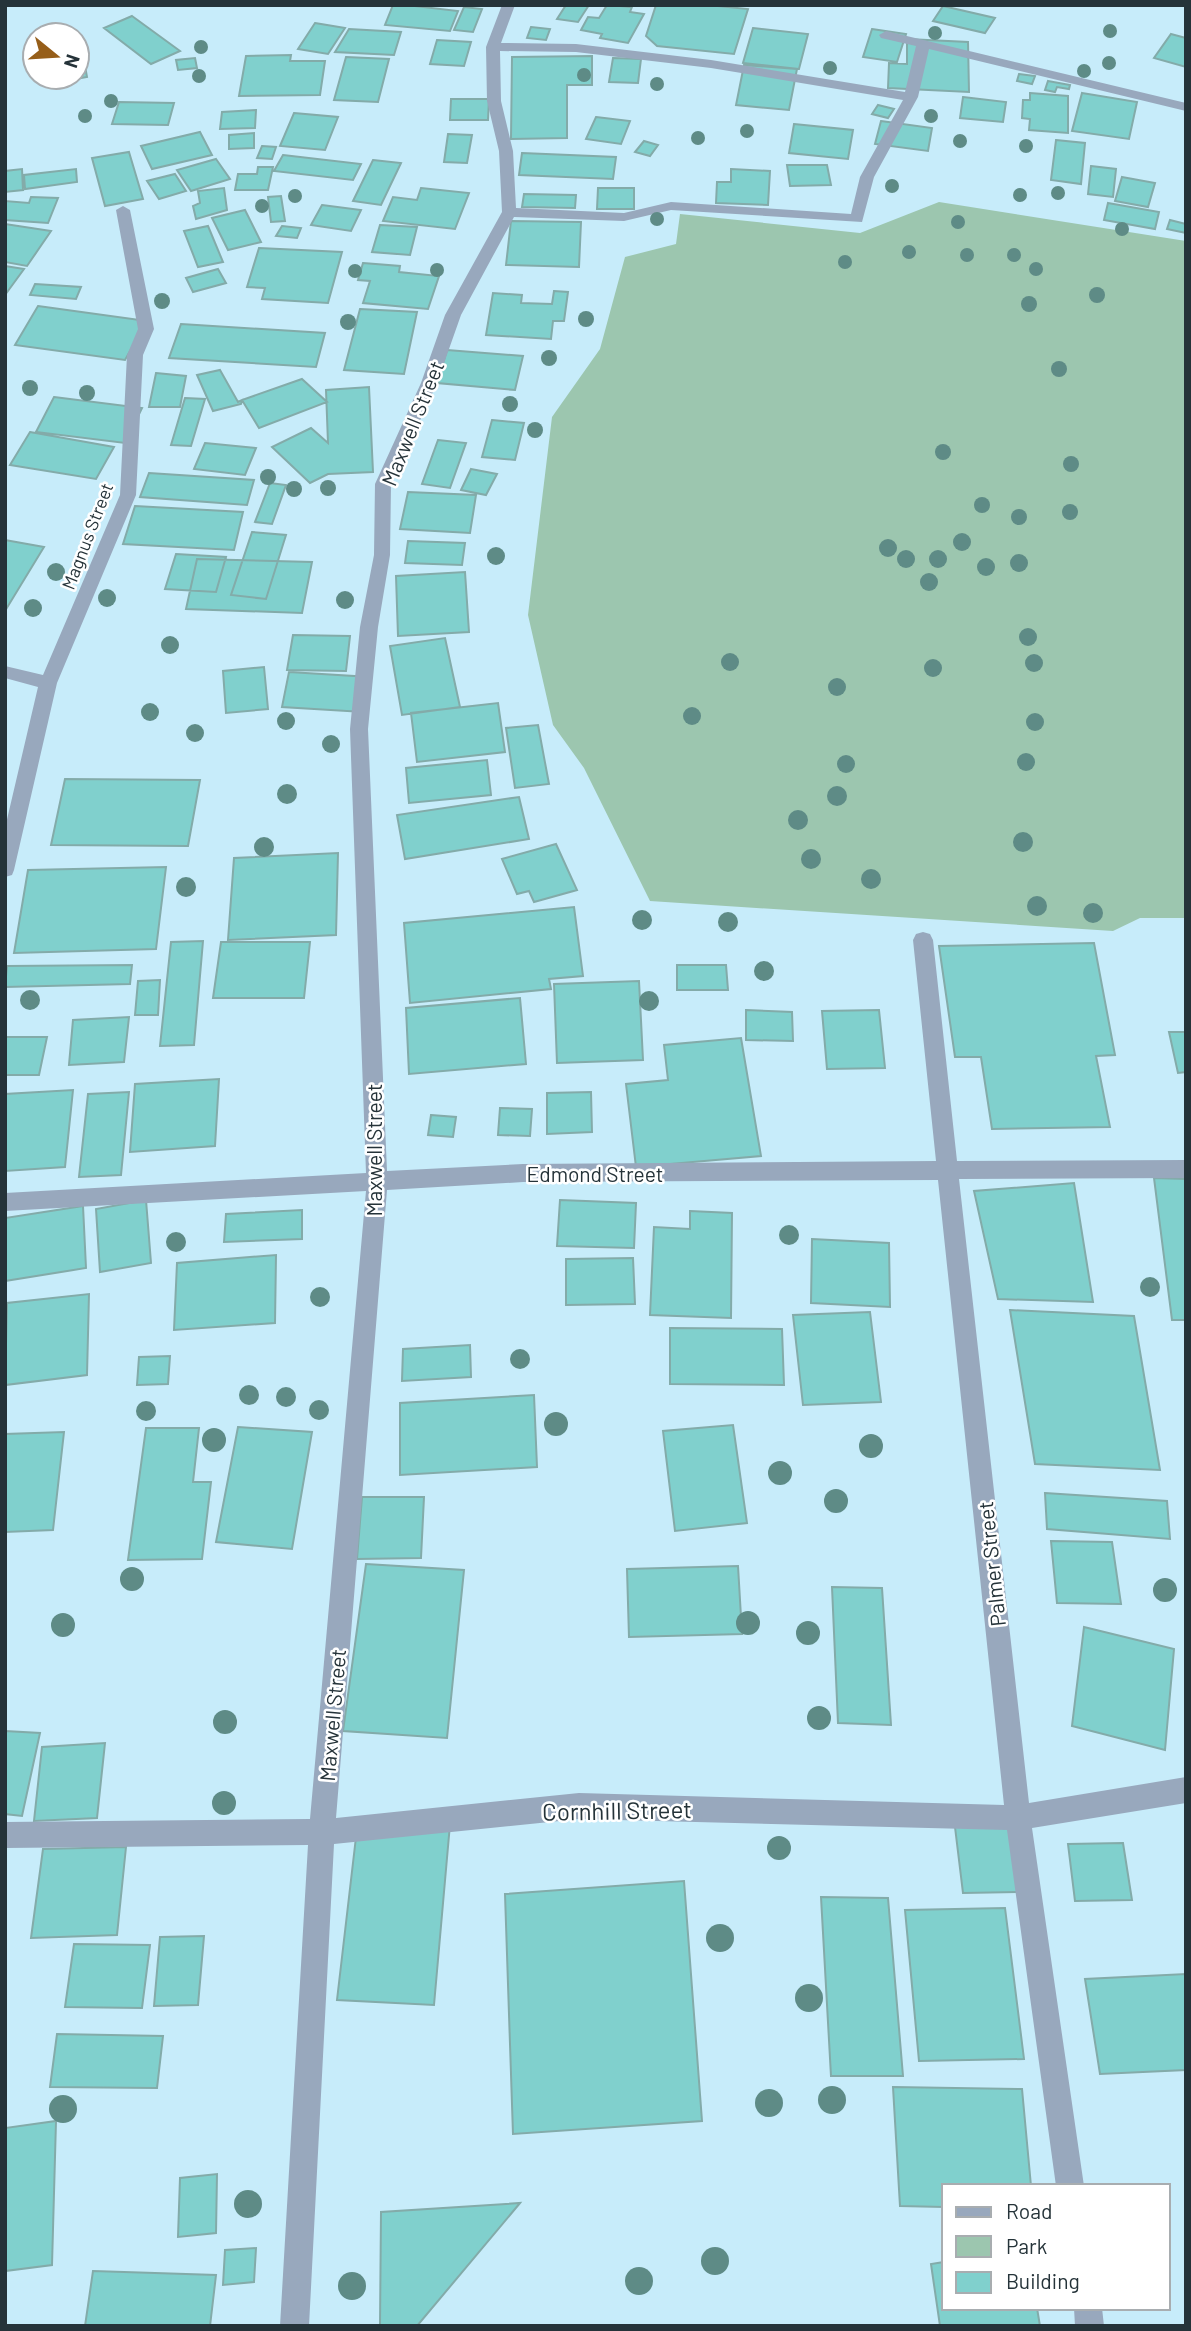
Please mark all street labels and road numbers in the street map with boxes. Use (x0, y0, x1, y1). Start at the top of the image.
street label: Maxwell Street (376, 357, 448, 489)
street label: Magnus Street (57, 480, 117, 592)
street label: Maxwell Street (361, 1084, 386, 1216)
street label: Edmond Street (526, 1161, 664, 1186)
street label: Palmer Street (972, 1500, 1010, 1628)
street label: Maxwell Street (314, 1648, 350, 1782)
street label: Cornhill Street (542, 1794, 692, 1826)

